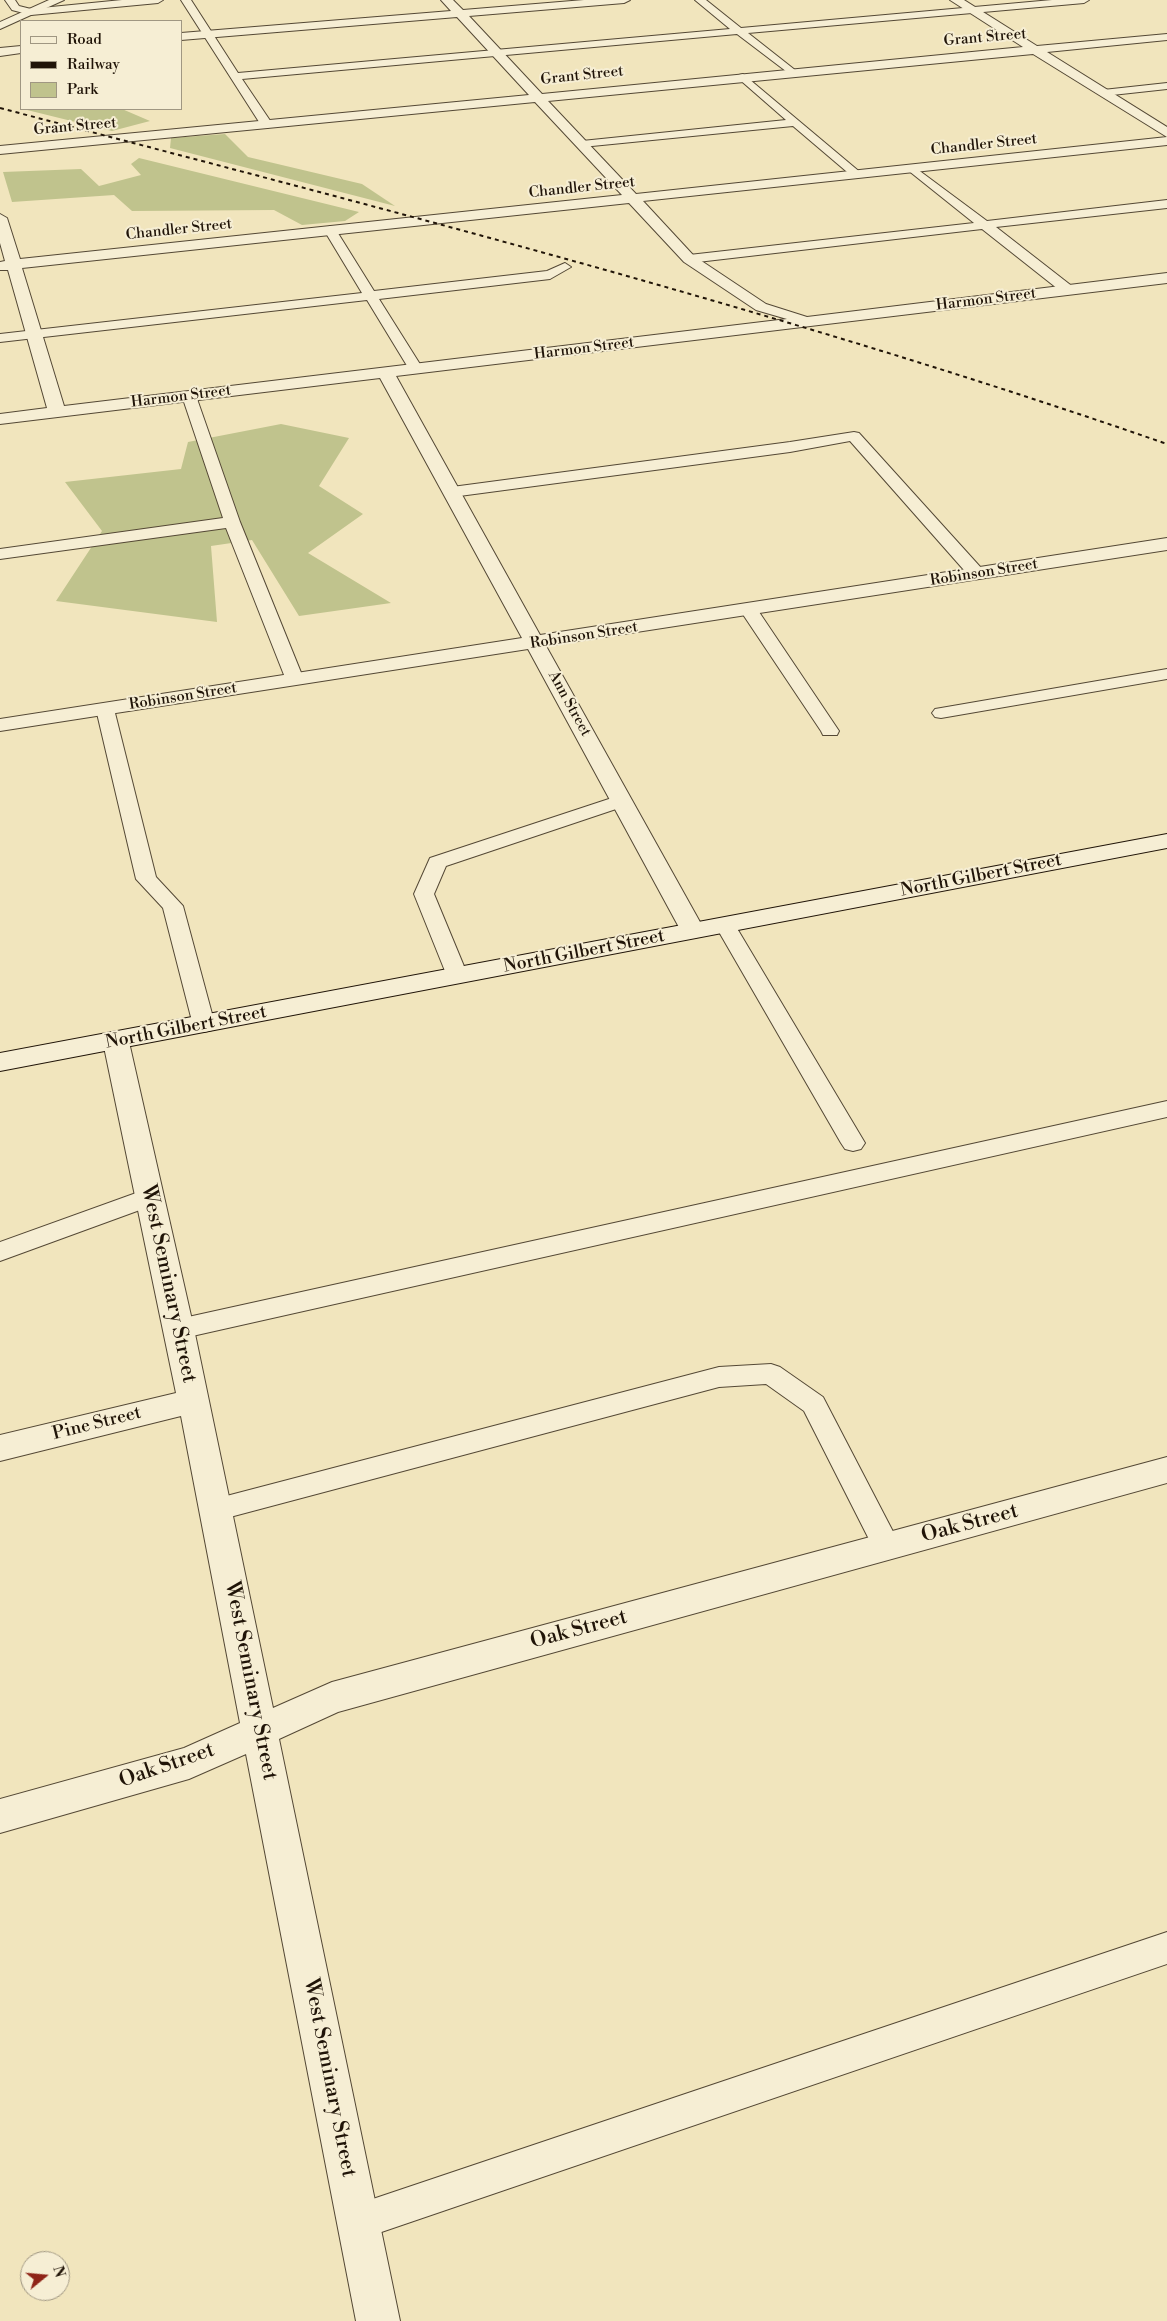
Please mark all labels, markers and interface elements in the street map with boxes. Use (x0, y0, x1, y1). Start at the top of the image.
legend (20, 20, 182, 110)
street label: Grant Street (943, 25, 1027, 51)
text: Road (67, 30, 102, 49)
text: Railway (67, 55, 120, 74)
street label: Grant Street (540, 63, 624, 89)
text: Park (67, 80, 98, 99)
street label: Grant Street (33, 114, 117, 140)
street label: Chandler Street (930, 130, 1038, 160)
street label: Chandler Street (528, 173, 636, 203)
street label: Chandler Street (125, 215, 233, 245)
street label: Harmon Street (935, 285, 1037, 315)
street label: Harmon Street (533, 334, 635, 364)
street label: Harmon Street (130, 382, 232, 412)
street label: Robinson Street (929, 556, 1039, 590)
street label: Robinson Street (529, 619, 639, 653)
street label: Ann Street (544, 668, 594, 740)
street label: Robinson Street (128, 680, 238, 714)
street label: North Gilbert Street (899, 850, 1063, 902)
street label: North Gilbert Street (502, 926, 666, 978)
street label: North Gilbert Street (104, 1002, 268, 1054)
street label: West Seminary Street (135, 1183, 201, 1385)
street label: Pine Street (50, 1403, 144, 1445)
street label: Oak Street (919, 1499, 1021, 1549)
street label: West Seminary Street (218, 1579, 282, 1783)
street label: Oak Street (528, 1605, 630, 1655)
street label: Oak Street (116, 1738, 218, 1794)
street label: West Seminary Street (297, 1976, 361, 2180)
north arrow (20, 2251, 70, 2301)
text: N (48, 2264, 69, 2280)

